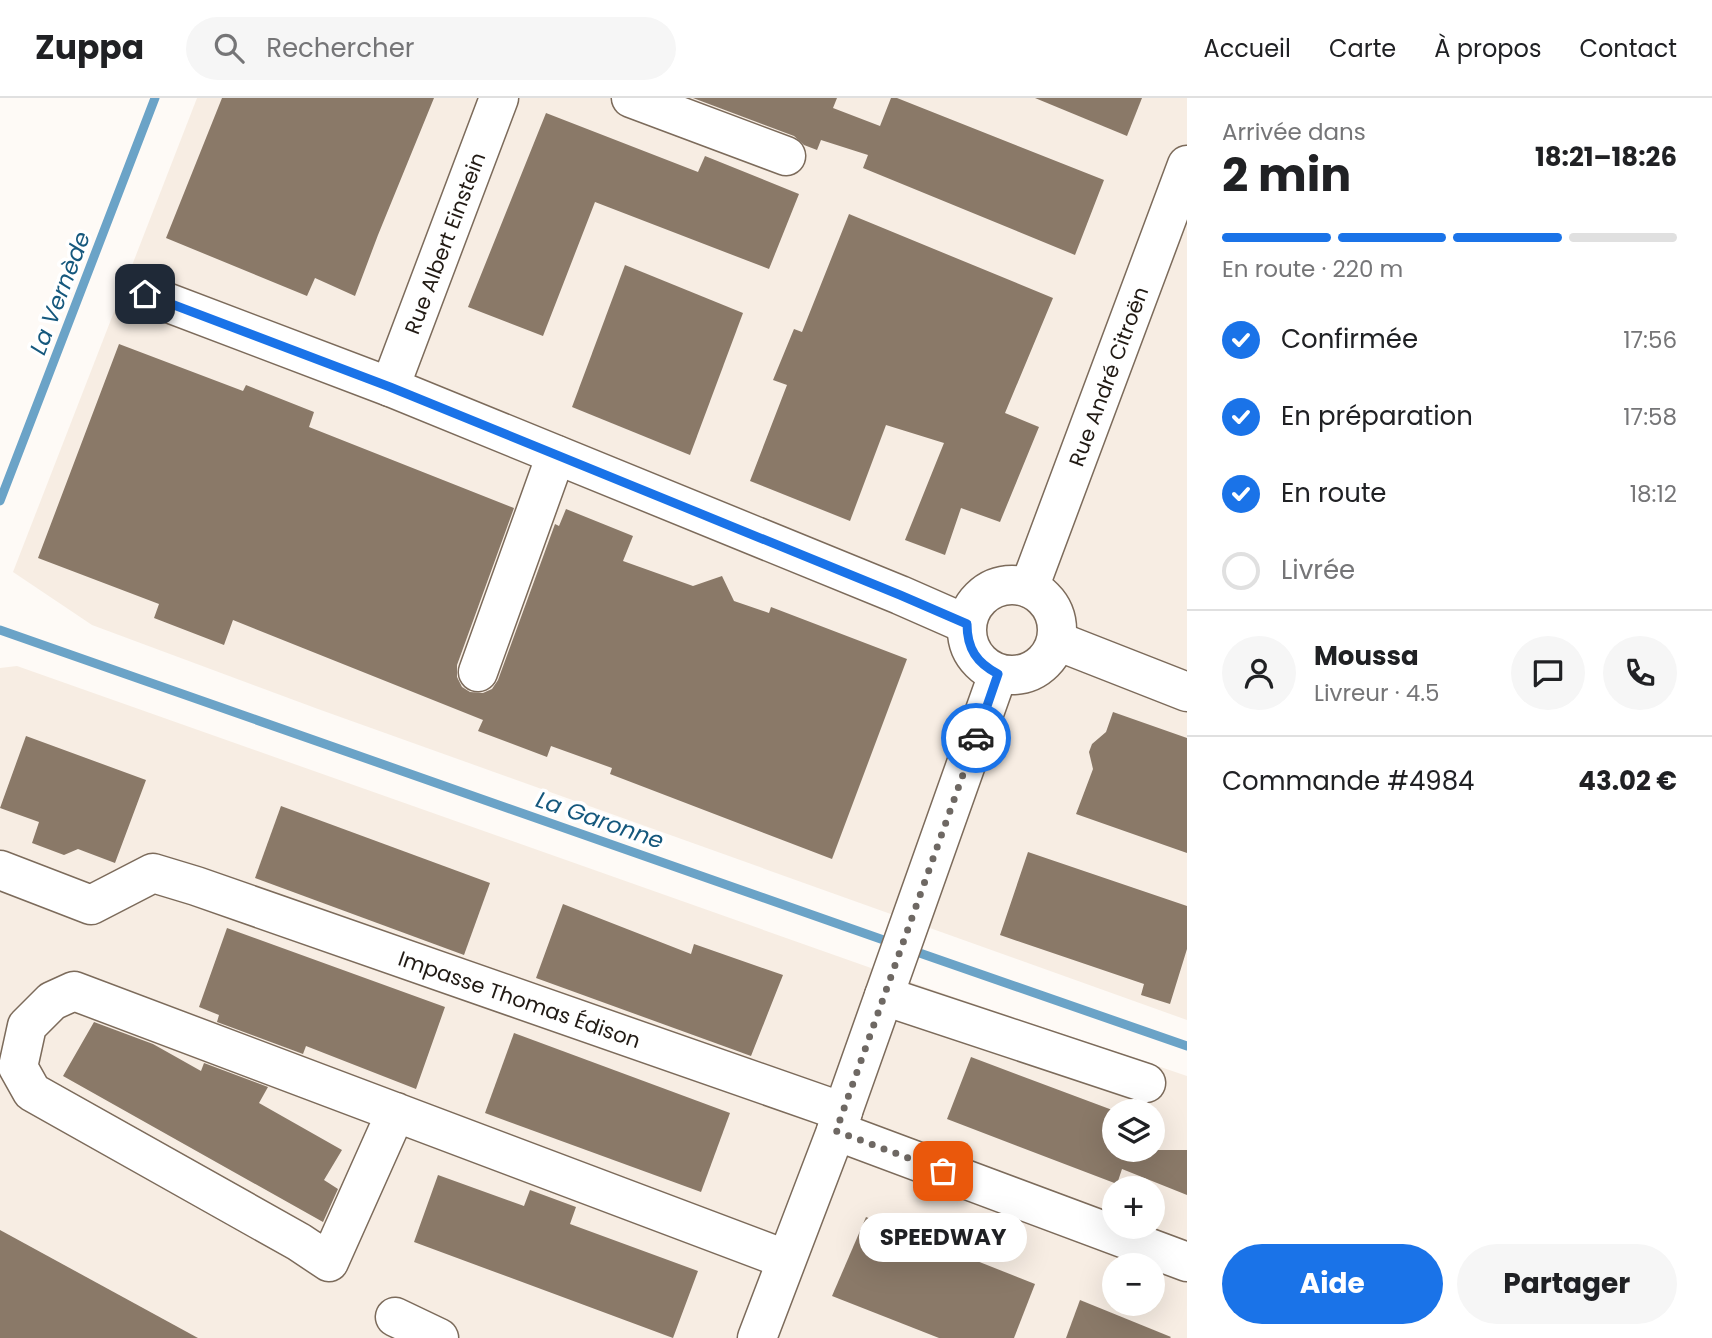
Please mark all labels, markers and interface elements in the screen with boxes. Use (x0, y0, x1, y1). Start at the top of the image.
search box (186, 17, 676, 80)
text: Zuppa (35, 24, 144, 71)
icon: search (210, 29, 248, 67)
text: Rechercher (266, 30, 415, 66)
text: Accueil (1204, 32, 1291, 65)
text: Carte (1329, 32, 1396, 65)
text: À propos (1434, 32, 1541, 65)
text: Contact (1579, 32, 1677, 65)
text: Arrivée dans (1222, 116, 1366, 148)
text: 18:21–18:26 (1535, 139, 1677, 175)
text: 2 min (1222, 143, 1351, 207)
street label: Rue Albert Einstein (397, 148, 492, 338)
water label: La Vernède (22, 227, 98, 359)
text: En route · 220 m (1222, 253, 1403, 285)
pin (115, 264, 175, 324)
icon: home (126, 275, 164, 313)
street label: Rue André Citroën (1061, 282, 1155, 470)
icon: check (1222, 321, 1260, 359)
text: Confirmée (1281, 321, 1418, 357)
text: 17:56 (1623, 324, 1677, 356)
icon: check (1222, 398, 1260, 436)
text: En préparation (1281, 398, 1473, 434)
text: 17:58 (1623, 401, 1677, 433)
icon: check (1222, 475, 1260, 513)
text: En route (1281, 475, 1386, 511)
text: 18:12 (1630, 478, 1677, 510)
text: Livrée (1281, 552, 1355, 588)
button: person (1222, 636, 1296, 710)
button: chat (1511, 636, 1585, 710)
button: phone (1603, 636, 1677, 710)
text: Moussa (1314, 638, 1419, 674)
text: Livreur · 4.5 (1314, 677, 1440, 709)
courier (941, 703, 1011, 773)
icon: car (957, 719, 995, 757)
text: Commande #4984 (1222, 763, 1474, 799)
text: 43.02 € (1578, 763, 1677, 799)
water label: La Garonne (532, 783, 668, 857)
street label: Impasse Thomas Édison (395, 943, 645, 1055)
map controls (1102, 1099, 1165, 1316)
button: layers (1102, 1099, 1165, 1162)
pin (913, 1141, 973, 1201)
icon: bag (924, 1152, 962, 1190)
button: + (1102, 1176, 1165, 1239)
callout: SPEEDWAY (859, 1213, 1027, 1262)
text: SPEEDWAY (880, 1221, 1006, 1253)
button: Aide (1222, 1244, 1443, 1324)
button: Partager (1457, 1244, 1677, 1324)
button: − (1102, 1253, 1165, 1316)

